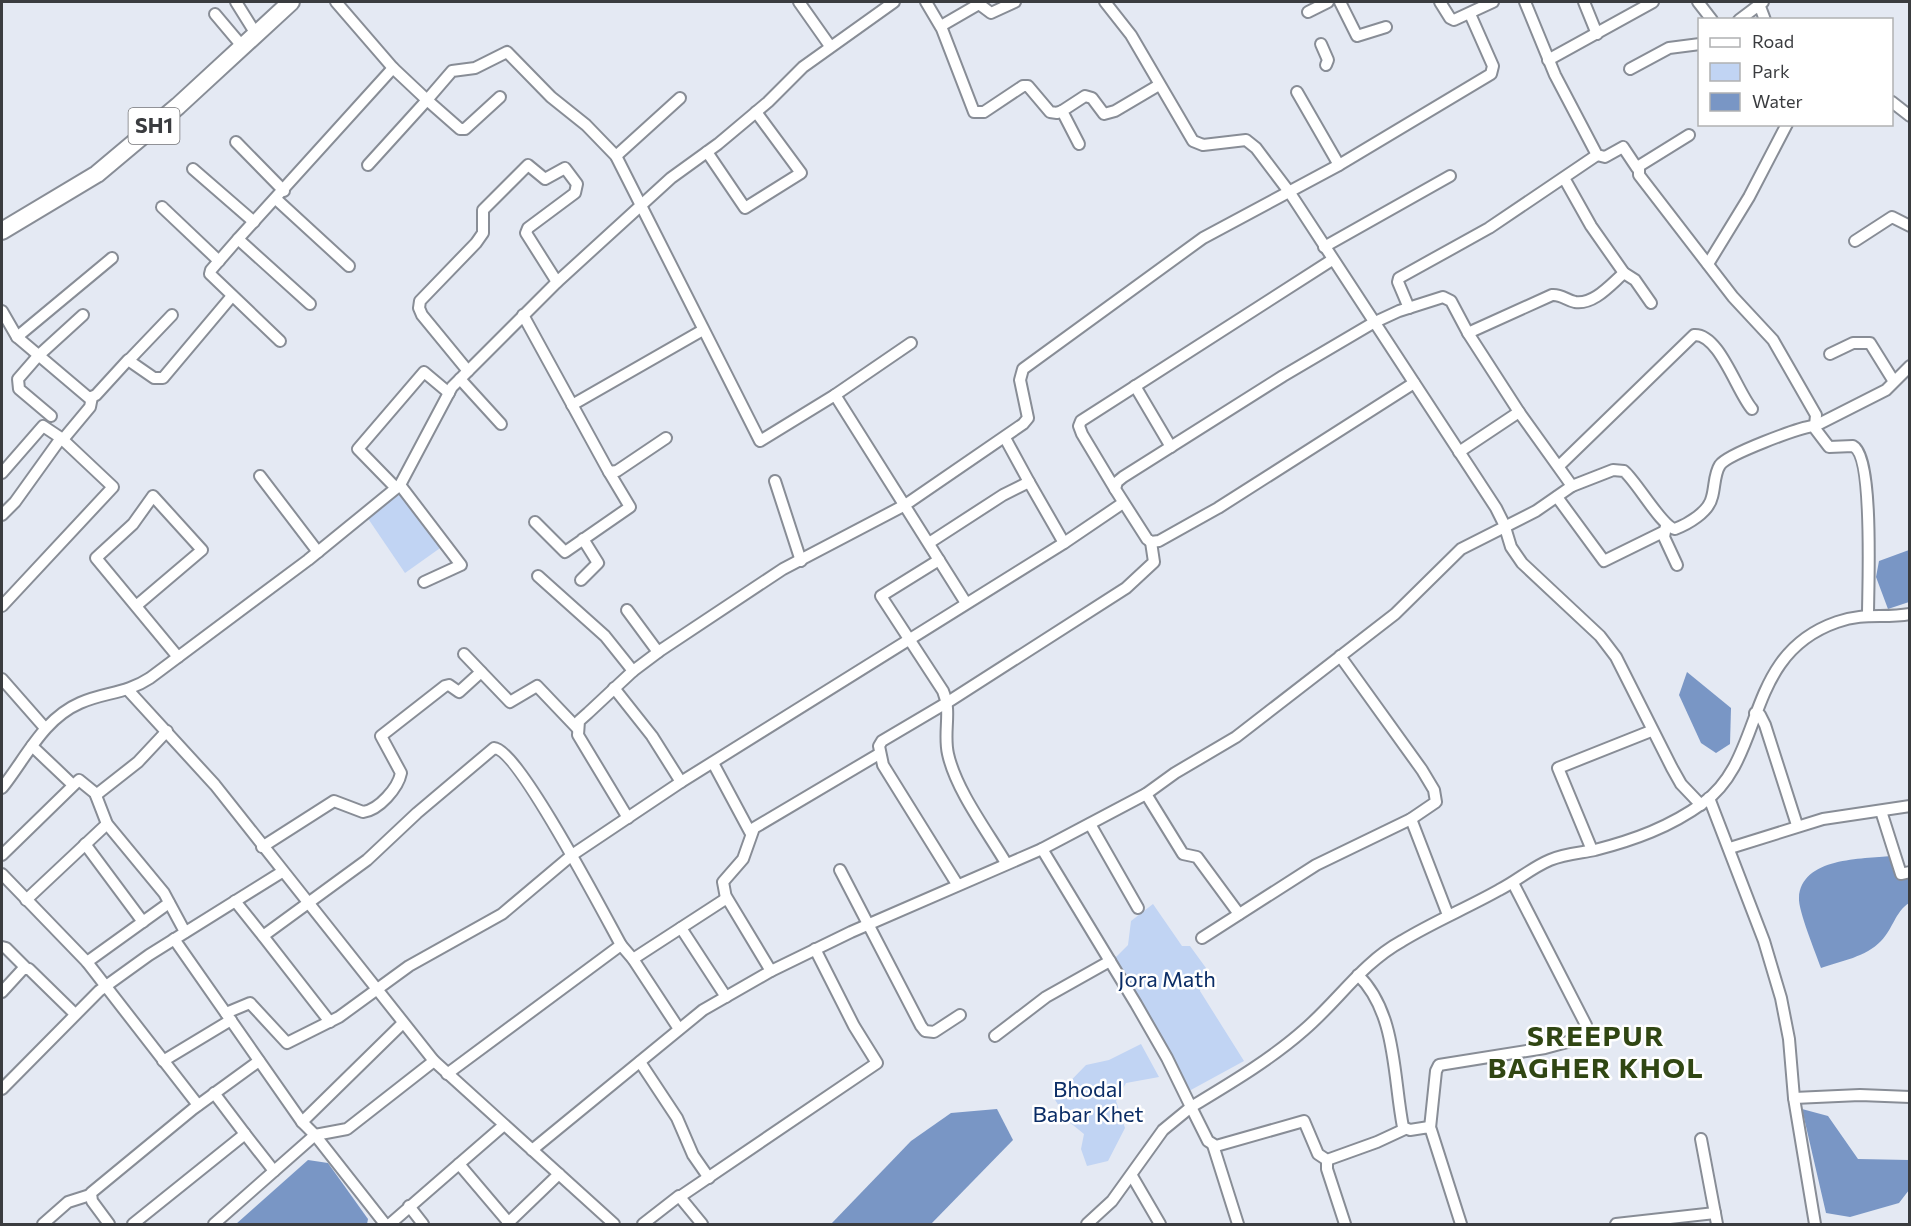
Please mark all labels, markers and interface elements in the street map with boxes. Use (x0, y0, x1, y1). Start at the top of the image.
legend (1698, 18, 1893, 126)
text: Road (1752, 30, 1794, 52)
text: Park (1752, 60, 1790, 82)
text: Water (1752, 90, 1803, 112)
road number: SH1 (128, 108, 180, 144)
park label: Jora Math (1118, 965, 1216, 992)
district label: SREEPUR BAGHER KHOL (1488, 1018, 1704, 1084)
park label: Bhodal Babar Khet (1032, 1075, 1144, 1127)

